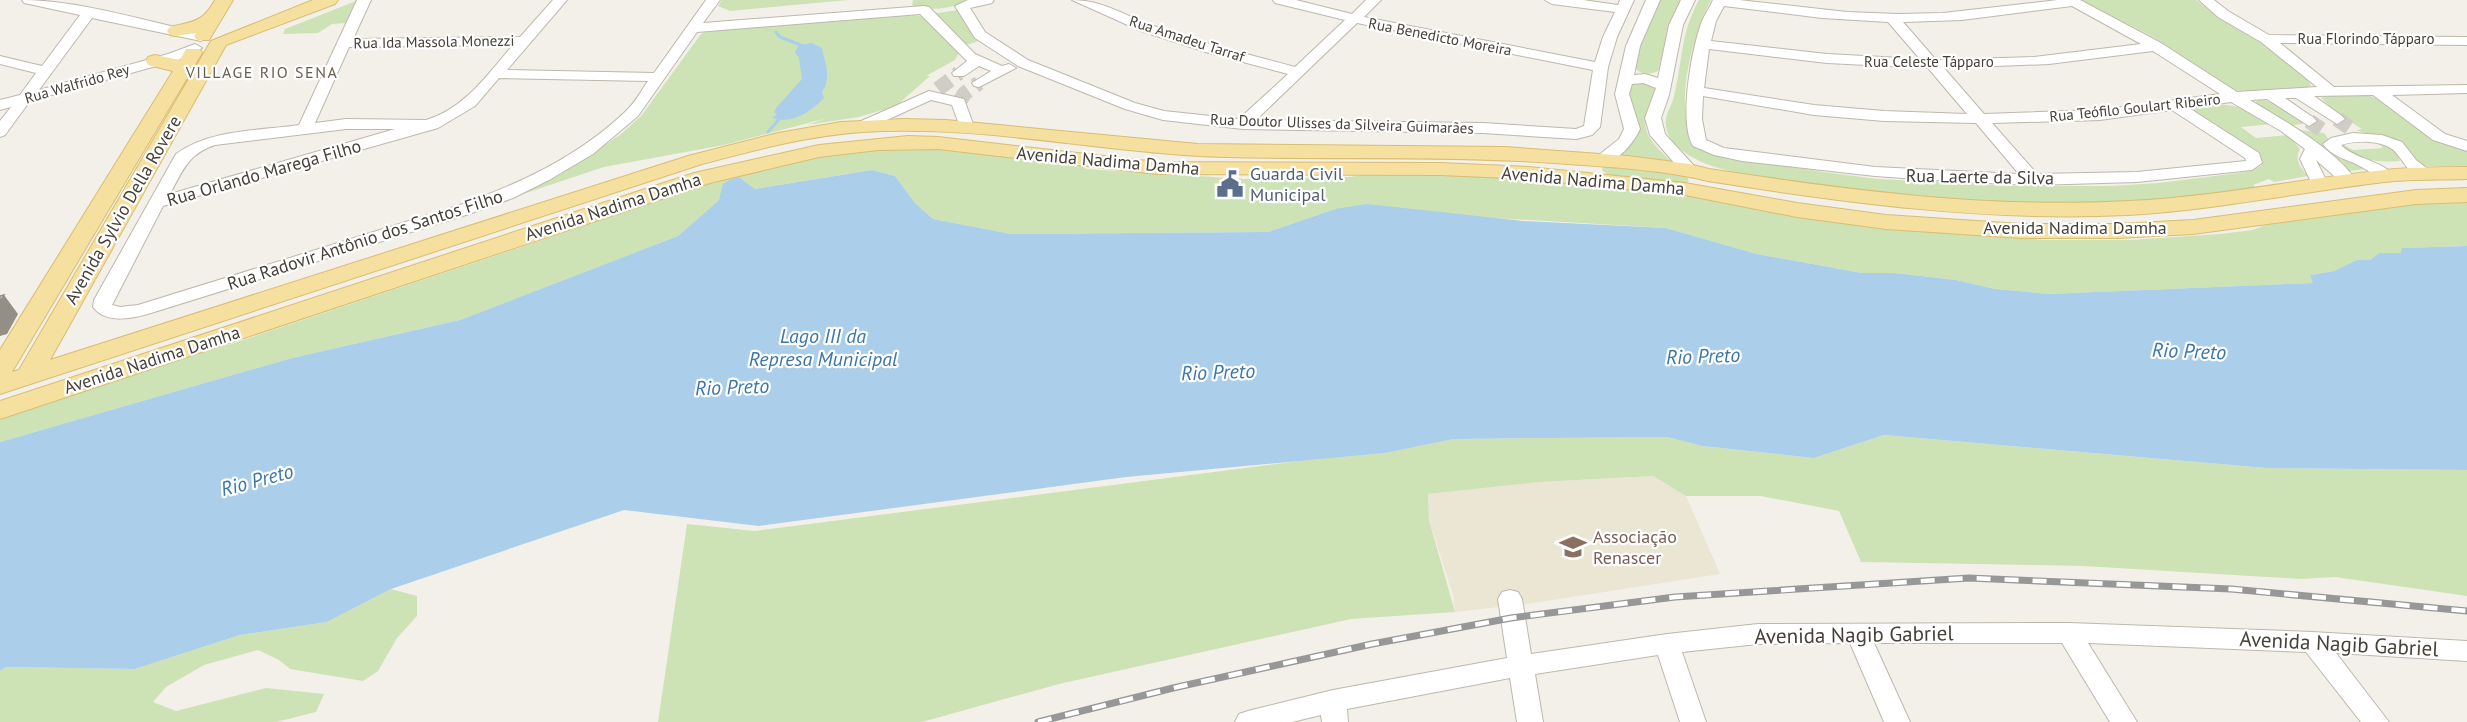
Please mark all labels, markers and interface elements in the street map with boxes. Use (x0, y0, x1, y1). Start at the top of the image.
street label: Rua Amadeu Tarraf (1127, 11, 1248, 66)
street label: Rua Benedicto Moreira (1367, 13, 1513, 60)
street label: Rua Florindo Tápparo (2298, 29, 2434, 48)
street label: Rua Ida Massola Monezzi (353, 31, 515, 52)
street label: Rua Celeste Tápparo (1864, 52, 1994, 71)
street label: Rua Walfrido Rey (22, 59, 131, 108)
district label: VILLAGE RIO SENA (185, 62, 338, 82)
street label: Rua Teófilo Goulart Ribeiro (2048, 89, 2221, 126)
street label: Rua Doutor Ulisses da Silveira Guimarães (1210, 109, 1474, 138)
street label: Avenida Sylvio Della Rovere (59, 111, 186, 308)
street label: Rua Orlando Marega Filho (164, 134, 364, 211)
street label: Avenida Nadima Damha (1016, 141, 1201, 180)
street label: Avenida Nadima Damha (1501, 161, 1686, 200)
place label: Guarda Civil Municipal (1250, 162, 1344, 206)
street label: Rua Laerte da Silva (1906, 164, 2054, 189)
street label: Avenida Nadima Damha (522, 167, 704, 246)
public building icon: Guarda Civil Municipal (1215, 169, 1245, 199)
street label: Rua Radovir Antônio dos Santos Filho (224, 184, 505, 295)
street label: Avenida Nadima Damha (1983, 216, 2167, 239)
street label: Avenida Nadima Damha (61, 320, 243, 399)
water label: Lago III da Represa Municipal (749, 323, 898, 372)
water label: Rio Preto (2151, 337, 2227, 365)
water label: Rio Preto (1665, 342, 1741, 370)
water label: Rio Preto (1180, 358, 1256, 386)
water label: Rio Preto (694, 373, 770, 401)
water label: Rio Preto (218, 458, 296, 502)
place label: Associação Renascer (1593, 525, 1677, 569)
school or university icon: Associação Renascer (1558, 532, 1588, 562)
street label: Avenida Nagib Gabriel (1754, 619, 1954, 650)
street label: Avenida Nagib Gabriel (2239, 625, 2439, 662)

